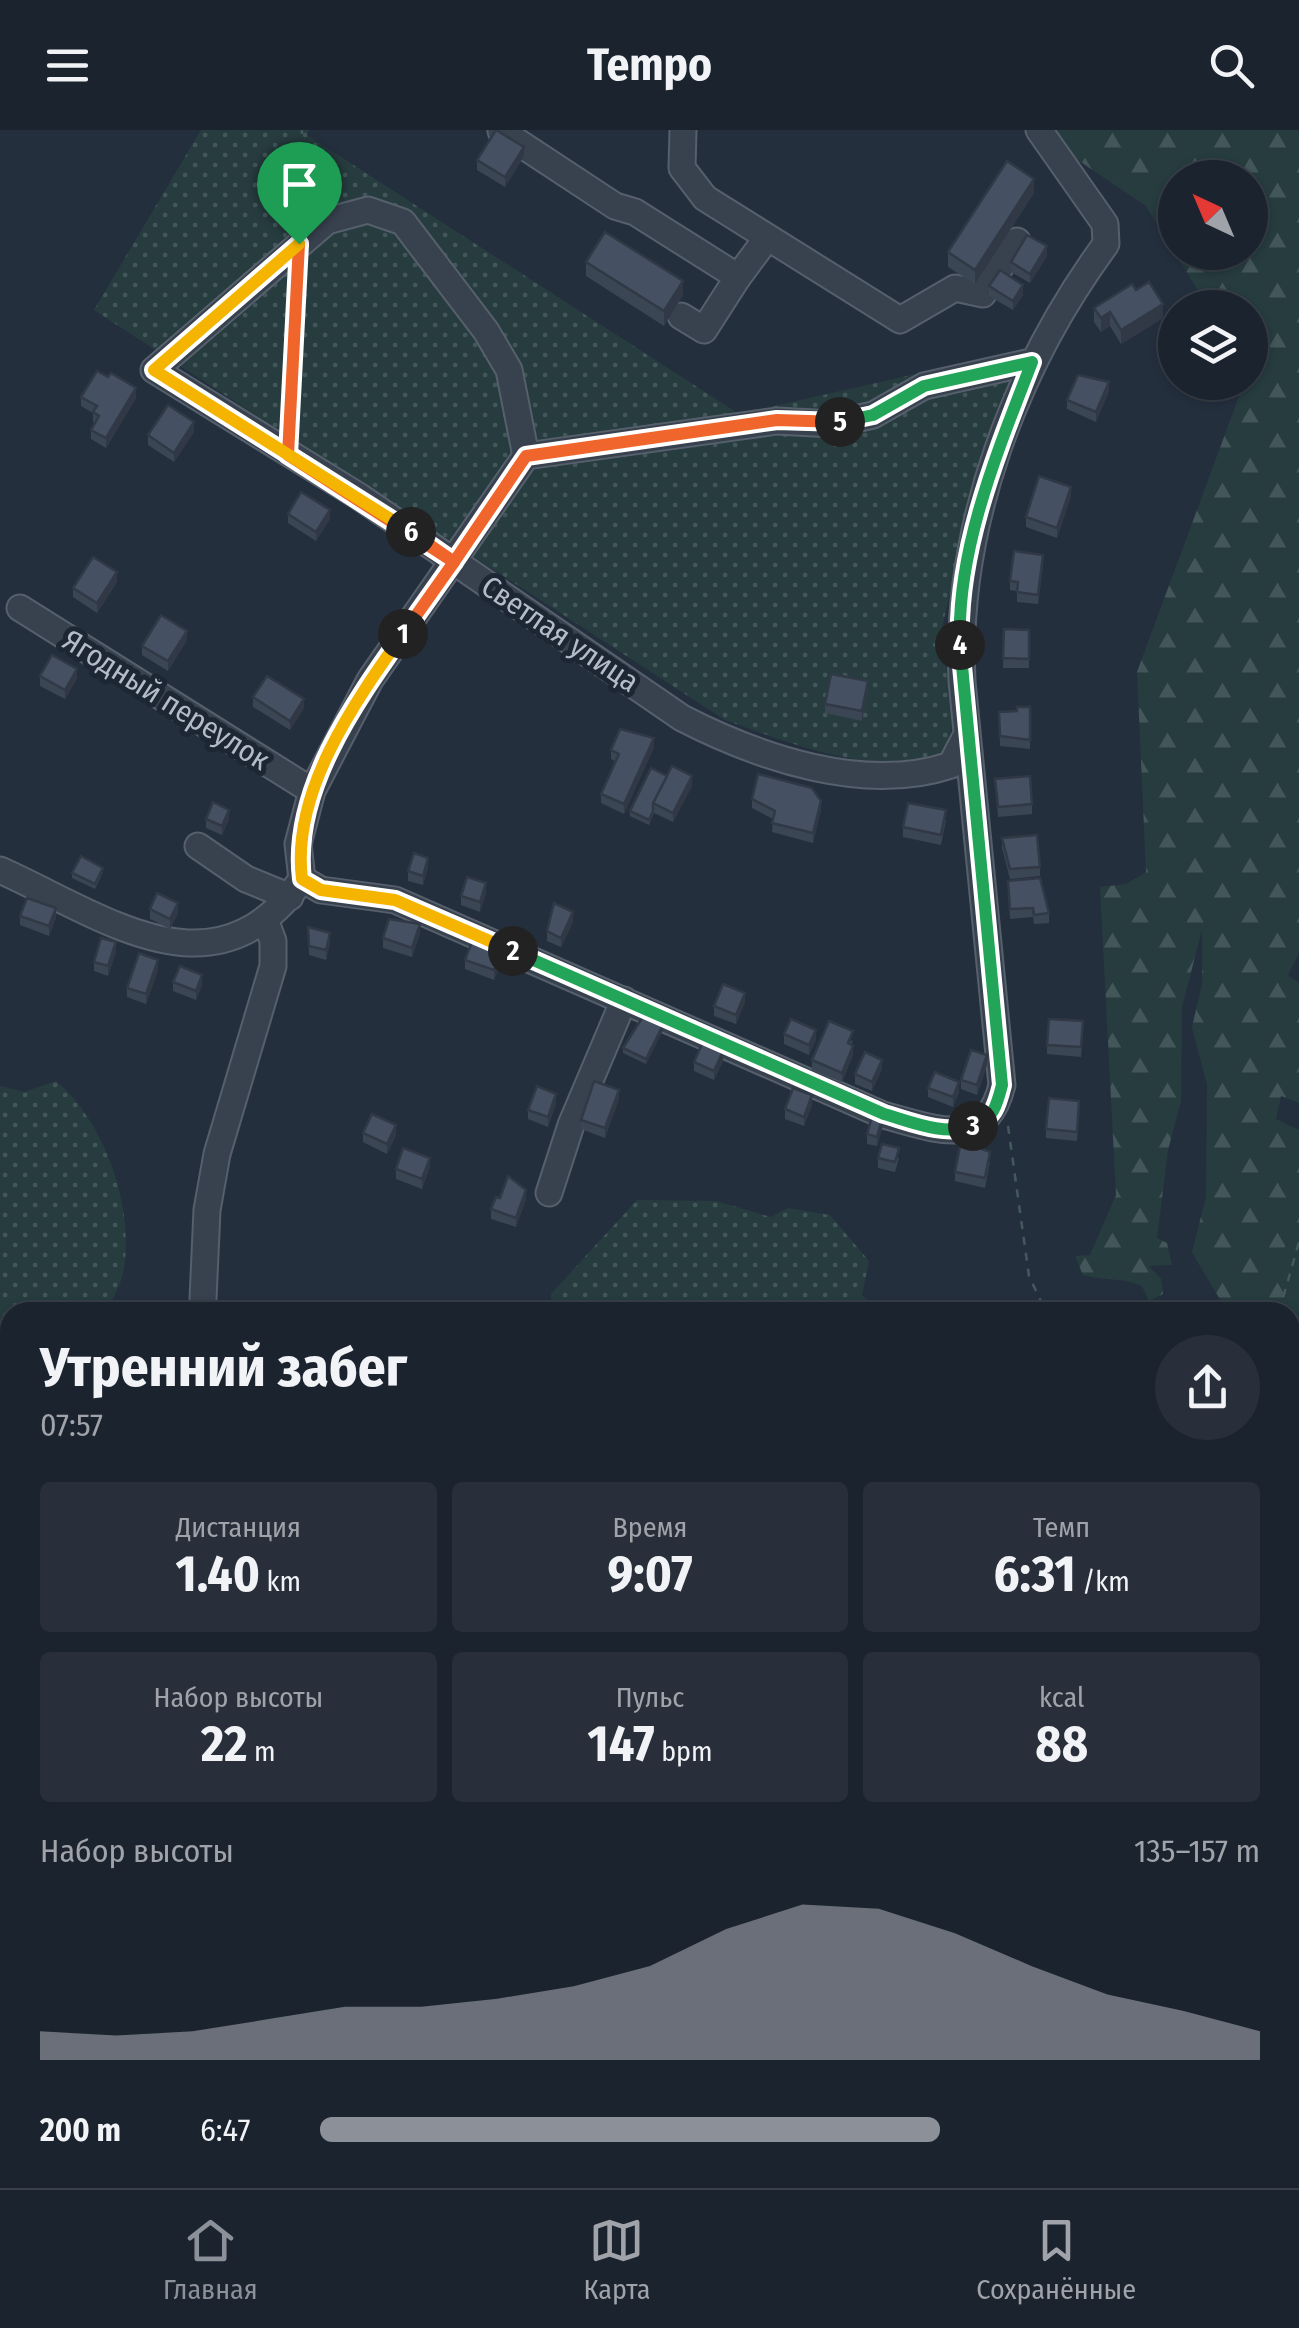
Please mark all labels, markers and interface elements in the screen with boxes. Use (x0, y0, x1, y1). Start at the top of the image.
icon: menu (40, 38, 95, 93)
text: Tempo (587, 38, 712, 92)
icon: search (1204, 38, 1259, 93)
pin (257, 142, 342, 245)
icon: arrive (272, 157, 327, 212)
north arrow (1158, 160, 1268, 270)
map controls (1158, 160, 1268, 400)
button: layers (1158, 290, 1268, 400)
pin: 5 (815, 397, 865, 447)
text: 5 (833, 405, 847, 438)
pin: 6 (386, 507, 436, 557)
text: 6 (404, 515, 418, 548)
street label: Светлая улица (475, 568, 645, 700)
pin: 1 (378, 609, 428, 659)
text: 1 (397, 617, 409, 650)
pin: 4 (935, 620, 985, 670)
street label: Ягодный переулок (56, 622, 276, 778)
text: 4 (953, 628, 967, 661)
pin: 2 (488, 926, 538, 976)
text: 2 (507, 934, 519, 967)
pin: 3 (948, 1101, 998, 1151)
text: 3 (966, 1109, 980, 1142)
text: Утренний забег (40, 1335, 407, 1401)
button: share (1155, 1335, 1260, 1440)
text: 07:57 (40, 1406, 103, 1444)
text: Дистанция (176, 1511, 301, 1544)
text: Время (613, 1511, 687, 1544)
text: Темп (1033, 1511, 1090, 1544)
text: 1.40 (175, 1544, 260, 1604)
text: 9:07 (607, 1544, 692, 1604)
text: 6:31 (993, 1544, 1076, 1604)
text: km (260, 1565, 301, 1598)
text: /km (1076, 1565, 1130, 1598)
text: Набор высоты (154, 1681, 323, 1714)
text: Пульс (616, 1681, 684, 1714)
text: kcal (1039, 1681, 1084, 1714)
text: 22 (201, 1714, 247, 1774)
text: 147 (587, 1714, 655, 1774)
text: 88 (1035, 1714, 1088, 1774)
text: m (247, 1735, 276, 1768)
text: bpm (655, 1735, 713, 1768)
text: Набор высоты (40, 1832, 234, 1870)
text: 135–157 m (1134, 1832, 1260, 1870)
text: 200 m (40, 2111, 121, 2149)
text: 6:47 (200, 2111, 250, 2149)
tab: Главная (163, 2213, 258, 2306)
tab: Карта (584, 2213, 650, 2306)
tab: Сохранённые (976, 2213, 1136, 2306)

